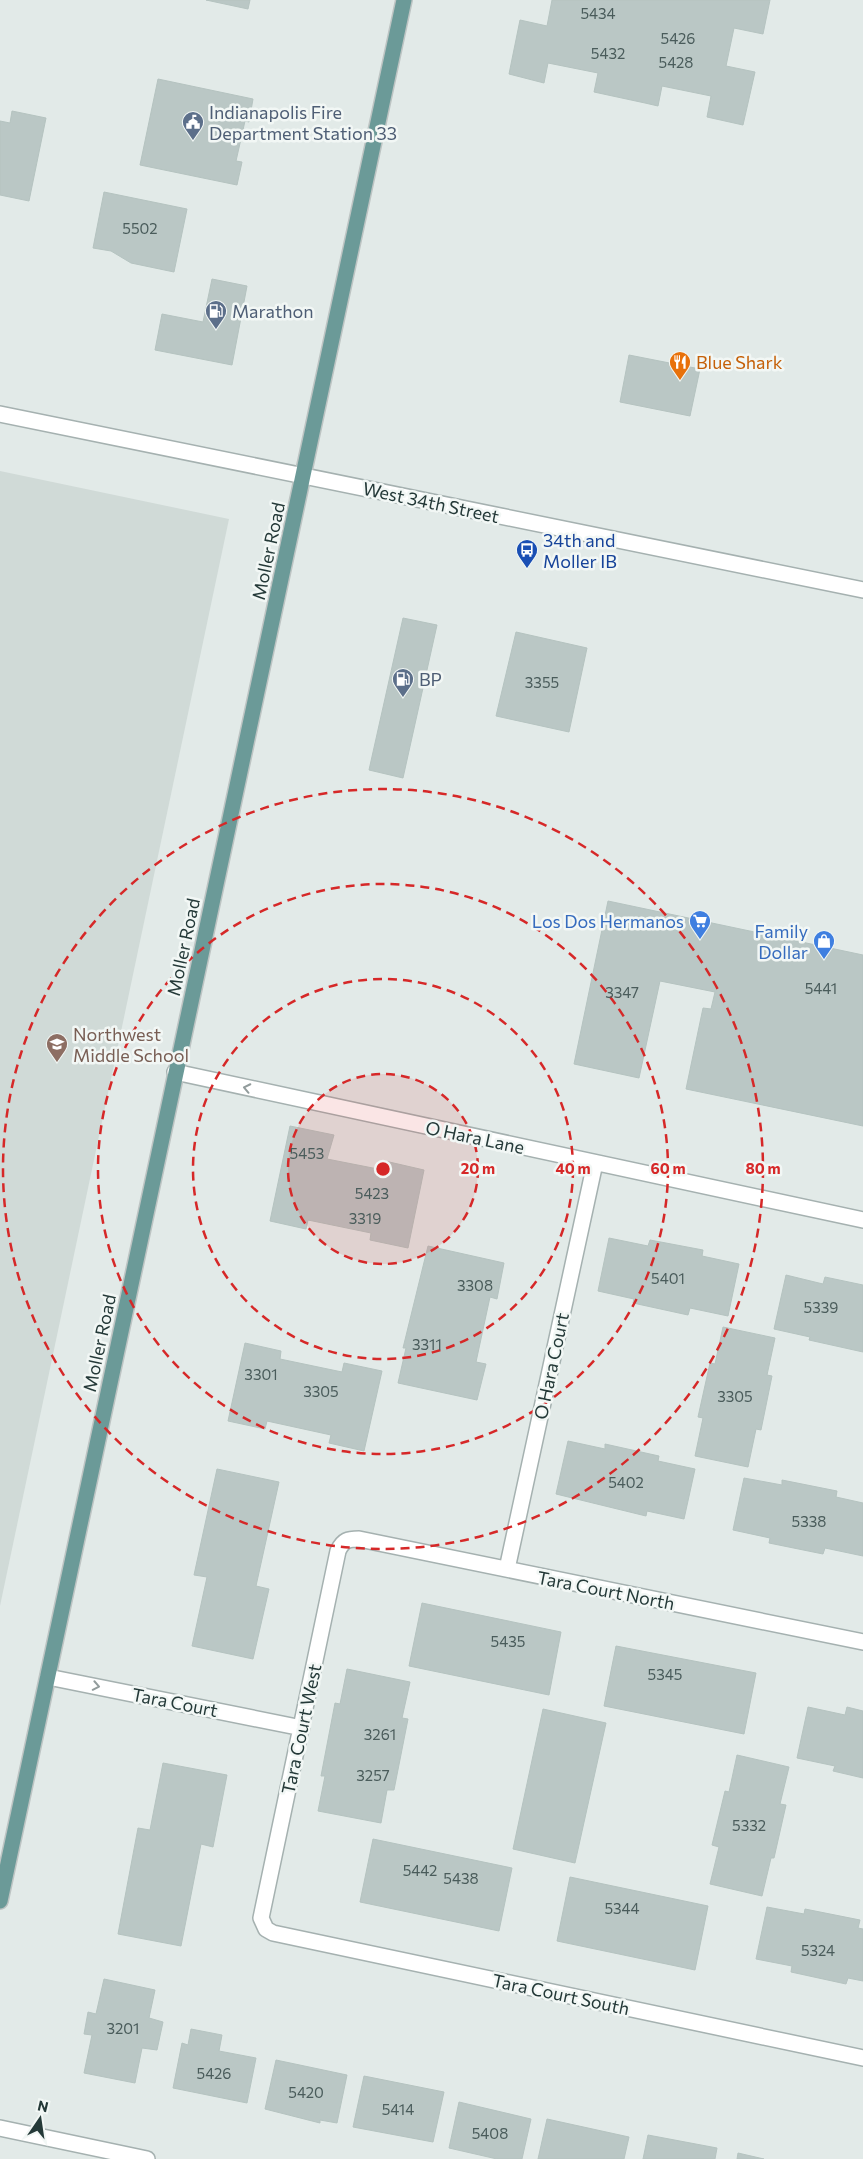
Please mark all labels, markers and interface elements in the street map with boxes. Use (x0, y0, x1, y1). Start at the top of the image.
house number: 5434 (580, 4, 616, 22)
house number: 5426 (661, 29, 695, 47)
house number: 5432 (591, 44, 625, 62)
house number: 5428 (659, 53, 693, 71)
place label: Indianapolis Fire Department Station 33 (209, 101, 397, 144)
public building icon: Indianapolis Fire Department Station 33 (181, 110, 205, 141)
house number: 5502 (122, 219, 158, 237)
fuel station icon: Marathon (204, 299, 228, 330)
place label: Marathon (232, 300, 314, 322)
restaurant icon: Blue Shark (668, 350, 692, 381)
place label: Blue Shark (696, 351, 783, 373)
street label: West 34th Street (361, 477, 501, 527)
street label: Moller Road (247, 500, 289, 602)
place label: 34th and Moller IB (543, 529, 617, 572)
bus stop icon: 34th and Moller IB (515, 538, 539, 569)
fuel station icon: BP (391, 667, 415, 698)
place label: BP (419, 668, 442, 690)
house number: 3355 (525, 673, 559, 691)
street label: Moller Road (162, 896, 204, 998)
supermarket icon: Los Dos Hermanos (688, 909, 712, 940)
place label: Los Dos Hermanos (532, 910, 684, 932)
place label: Family Dollar (754, 920, 808, 963)
shop icon: Family Dollar (812, 929, 836, 960)
house number: 5441 (805, 979, 837, 997)
house number: 3347 (605, 983, 639, 1001)
place label: Northwest Middle School (73, 1023, 189, 1066)
school or university icon: Northwest Middle School (45, 1032, 69, 1063)
one-way arrow (242, 1083, 251, 1094)
street label: O Hara Lane (424, 1116, 526, 1158)
house number: 5453 (290, 1144, 324, 1162)
text: 20 m (461, 1159, 495, 1177)
text: 40 m (555, 1159, 591, 1177)
text: 60 m (650, 1159, 686, 1177)
text: 80 m (745, 1159, 781, 1177)
centre of rings (374, 1160, 392, 1178)
house number: 5423 (355, 1184, 389, 1202)
house number: 3319 (349, 1209, 381, 1227)
house number: 5401 (651, 1269, 685, 1287)
house number: 3308 (457, 1276, 493, 1294)
street label: Moller Road (78, 1292, 120, 1394)
house number: 5339 (804, 1298, 838, 1316)
street label: O Hara Court (529, 1311, 573, 1421)
house number: 3311 (412, 1335, 442, 1353)
house number: 3301 (244, 1365, 278, 1383)
house number: 3305 (303, 1382, 339, 1400)
house number: 3305 (717, 1387, 753, 1405)
house number: 5402 (608, 1473, 644, 1491)
house number: 5338 (792, 1512, 826, 1530)
street label: Tara Court North (535, 1566, 677, 1614)
house number: 5435 (491, 1632, 525, 1650)
street label: Tara Court West (276, 1662, 326, 1796)
house number: 5345 (648, 1665, 682, 1683)
one-way arrow (91, 1681, 100, 1691)
street label: Tara Court (130, 1683, 220, 1721)
house number: 3261 (364, 1725, 396, 1743)
house number: 3257 (356, 1766, 390, 1784)
house number: 5332 (732, 1816, 766, 1834)
house number: 5442 (403, 1861, 437, 1879)
house number: 5438 (443, 1869, 479, 1887)
house number: 5344 (604, 1899, 640, 1917)
house number: 5324 (801, 1941, 835, 1959)
street label: Tara Court South (490, 1969, 632, 2019)
house number: 3201 (107, 2019, 140, 2037)
house number: 5426 (197, 2064, 231, 2082)
house number: 5420 (288, 2083, 324, 2101)
north arrow (15, 2094, 65, 2144)
text: N (36, 2096, 50, 2115)
house number: 5414 (382, 2100, 414, 2118)
house number: 5408 (472, 2124, 508, 2142)

